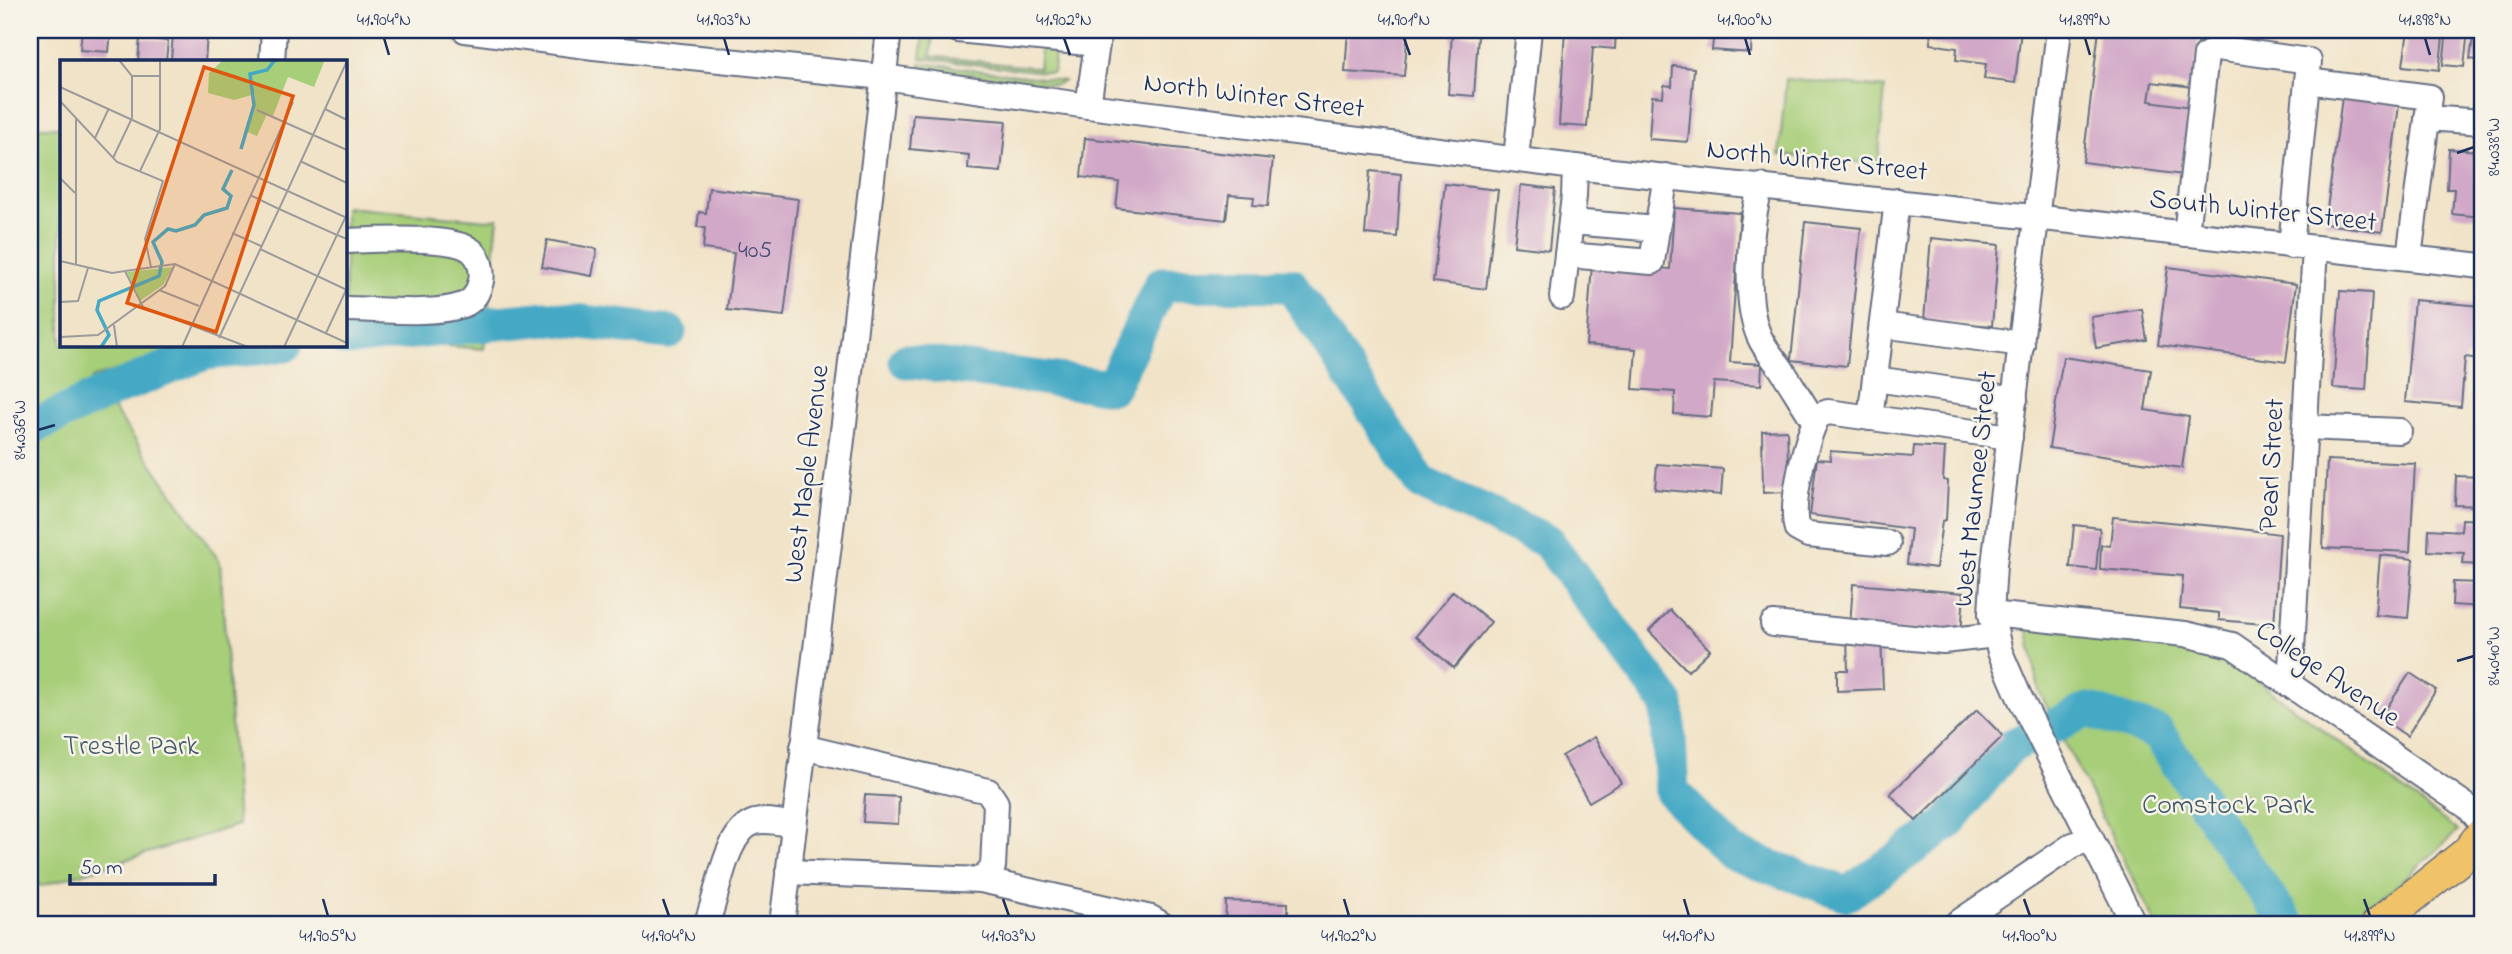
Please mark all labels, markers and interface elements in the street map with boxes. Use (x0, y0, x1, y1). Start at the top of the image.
text: 41.904°N (357, 8, 411, 34)
text: 41.903°N (697, 8, 751, 34)
text: 41.902°N (1036, 8, 1092, 34)
text: 41.901°N (1378, 8, 1430, 34)
text: 41.900°N (1718, 8, 1772, 34)
text: 41.899°N (2059, 8, 2111, 34)
text: 41.898°N (2399, 8, 2451, 34)
inset map (60, 60, 346, 346)
street label: North Winter Street (1141, 63, 1367, 131)
text: 84.038°W (2482, 118, 2508, 176)
street label: North Winter Street (1704, 130, 1930, 194)
street label: South Winter Street (2147, 180, 2379, 244)
house number: 405 (738, 234, 772, 269)
street label: West Maple Avenue (774, 362, 842, 585)
street label: West Maumee Street (1944, 369, 2010, 609)
street label: Pearl Street (2249, 397, 2297, 533)
text: 84.036°W (8, 400, 34, 460)
street label: College Avenue (2246, 611, 2408, 739)
text: 84.040°W (2482, 626, 2508, 686)
park label: Trestle Park (63, 727, 200, 768)
park label: Comstock Park (2142, 786, 2315, 827)
scale bar (70, 842, 215, 886)
text: 50 m (80, 854, 123, 884)
text: 41.905°N (299, 924, 357, 950)
text: 41.904°N (642, 924, 696, 950)
text: 41.903°N (982, 924, 1036, 950)
text: 41.902°N (1321, 924, 1377, 950)
text: 41.901°N (1663, 924, 1715, 950)
text: 41.900°N (2003, 924, 2057, 950)
text: 41.899°N (2344, 924, 2396, 950)

